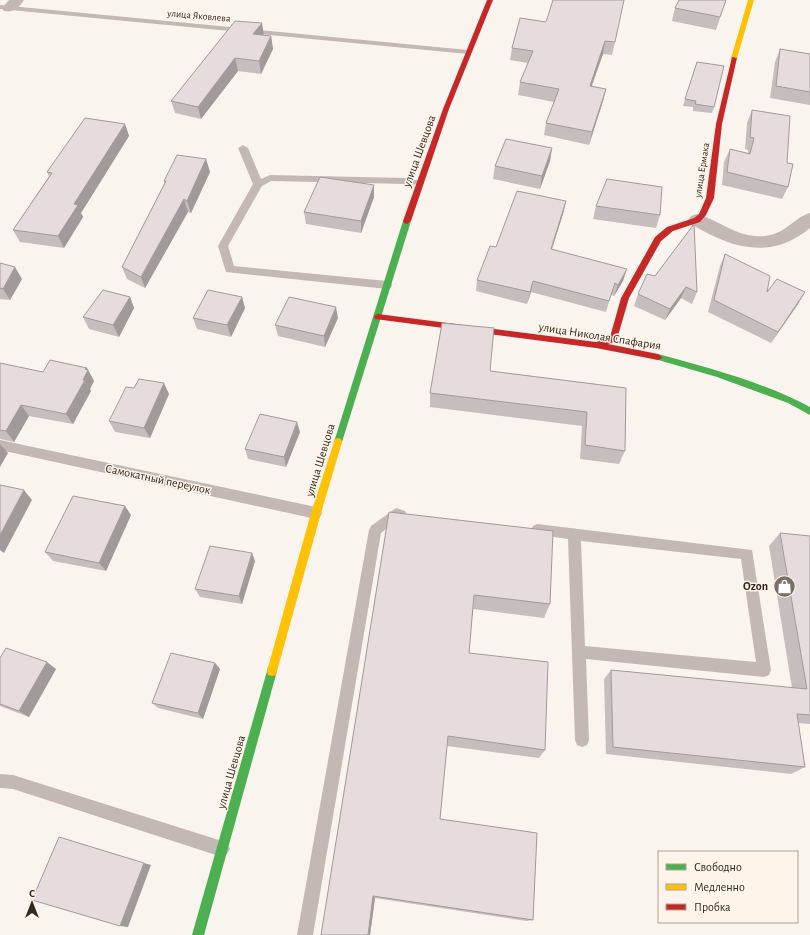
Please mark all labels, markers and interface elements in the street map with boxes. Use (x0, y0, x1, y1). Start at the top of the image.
street label: улица Яковлева (166, 8, 231, 24)
street label: улица Шевцова (400, 113, 439, 190)
street label: улица Ермака (693, 142, 711, 199)
street label: улица Николая Спафария (537, 320, 662, 353)
street label: улица Шевцова (303, 422, 338, 499)
street label: Самокатный переулок (104, 462, 212, 497)
shop icon: Ozon (771, 573, 797, 599)
place label: Ozon (743, 580, 768, 592)
street label: улица Шевцова (215, 733, 248, 811)
legend (658, 851, 798, 923)
text: Свободно (694, 861, 742, 873)
text: Медленно (694, 881, 745, 893)
north arrow (12, 883, 52, 923)
text: С (29, 888, 35, 899)
text: Пробка (694, 901, 731, 913)

